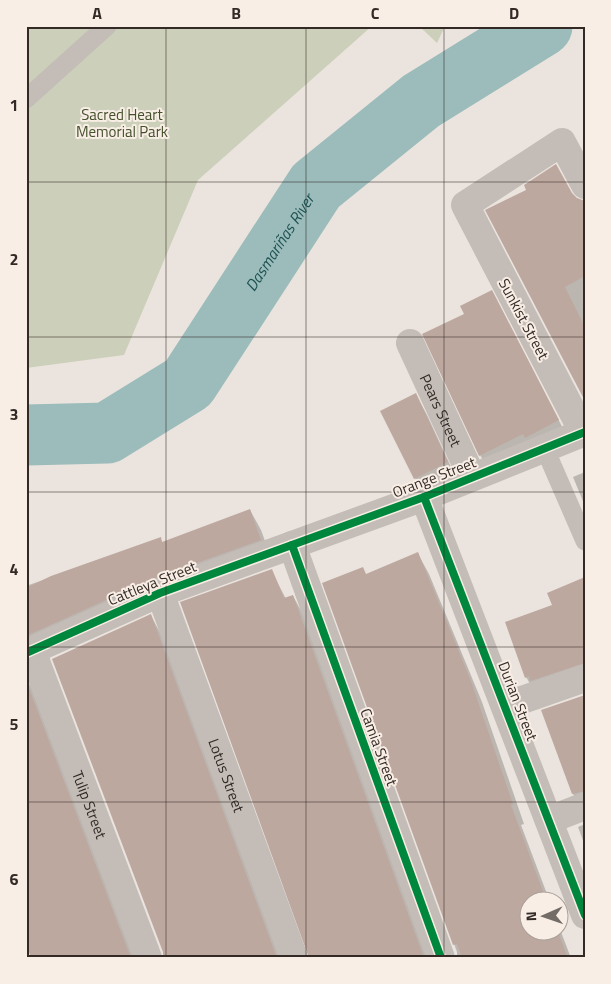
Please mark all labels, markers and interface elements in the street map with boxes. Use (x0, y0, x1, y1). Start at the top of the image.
text: A (92, 1, 102, 25)
text: B (231, 1, 241, 25)
text: C (371, 1, 380, 25)
text: D (509, 1, 519, 25)
text: 1 (10, 93, 18, 117)
park label: Sacred Heart Memorial Park (76, 103, 168, 143)
water label: Dasmariñas River (239, 187, 321, 296)
text: 2 (10, 247, 18, 271)
street label: Sunkist Street (493, 274, 555, 364)
street label: Pears Street (414, 370, 468, 451)
text: 3 (10, 402, 18, 426)
street label: Orange Street (389, 450, 480, 503)
street label: Cattleya Street (104, 555, 200, 611)
text: 4 (10, 557, 19, 581)
street label: Durian Street (492, 658, 544, 745)
street label: Camia Street (354, 705, 404, 790)
text: 5 (10, 712, 19, 736)
street label: Lotus Street (203, 735, 251, 816)
street label: Tulip Street (67, 767, 114, 842)
text: 6 (10, 867, 19, 891)
north arrow (518, 892, 568, 942)
text: N (520, 911, 541, 922)

